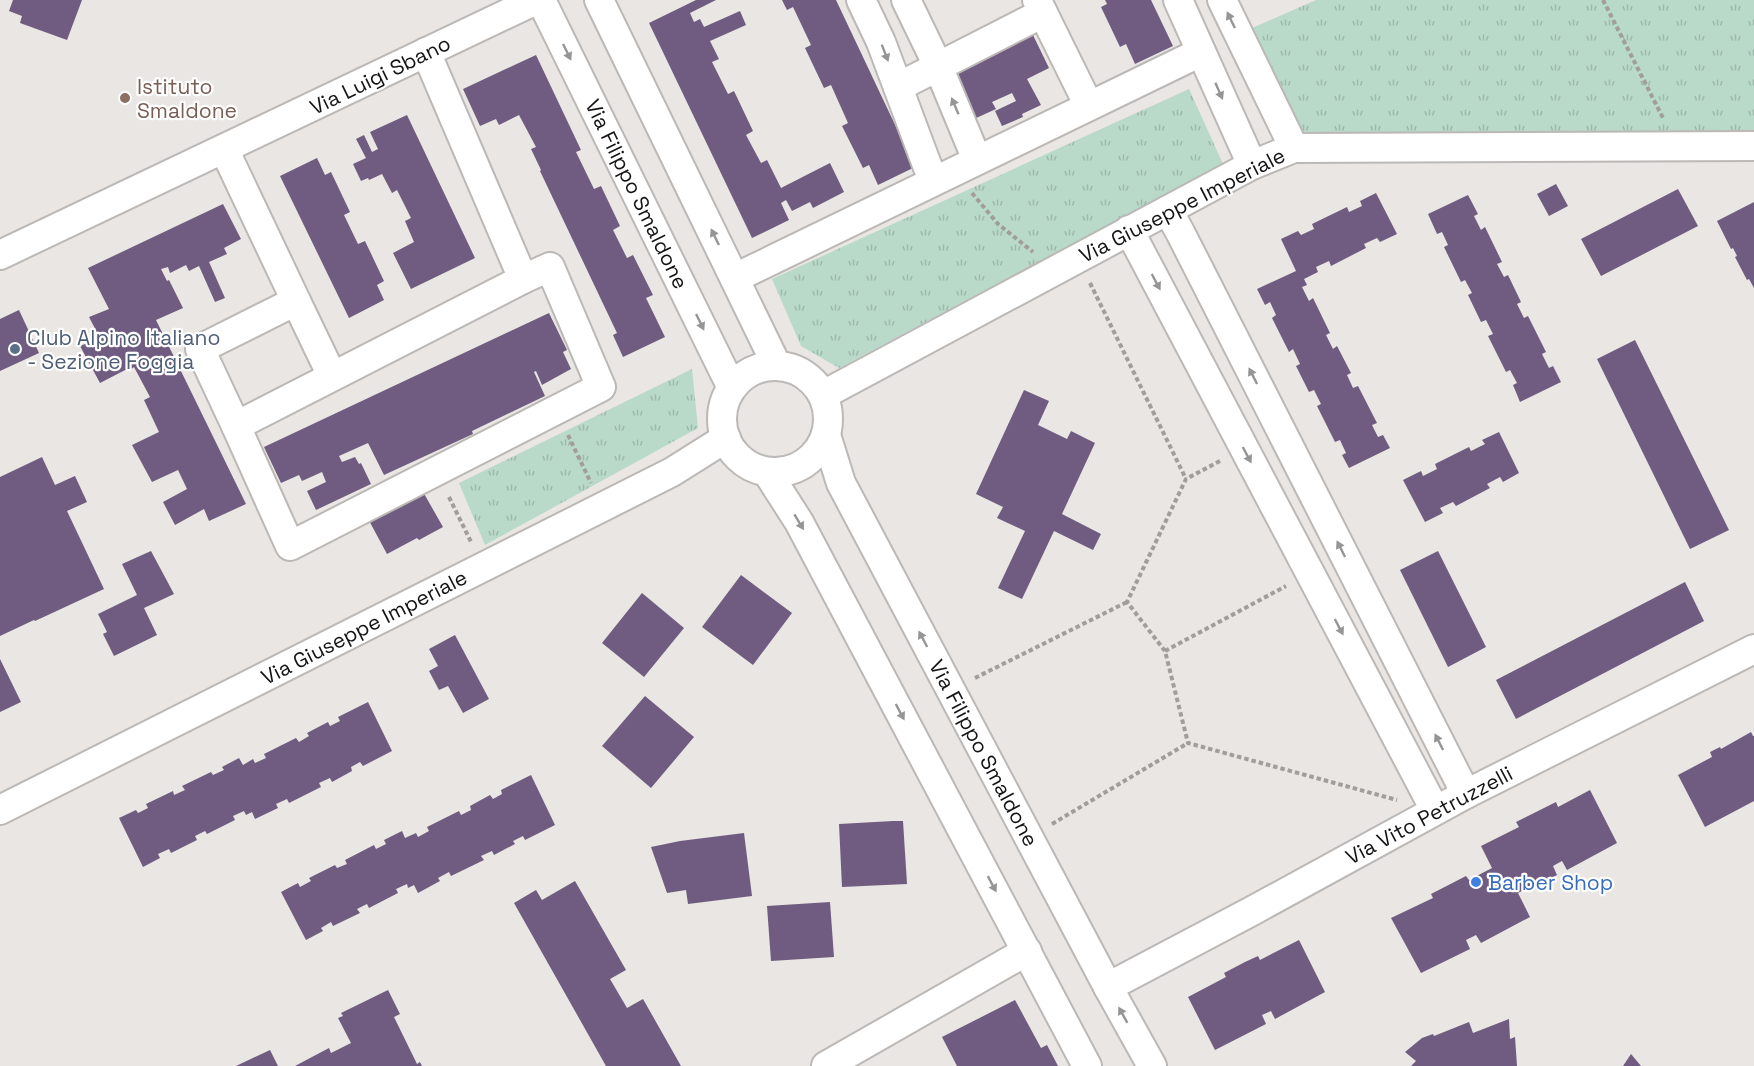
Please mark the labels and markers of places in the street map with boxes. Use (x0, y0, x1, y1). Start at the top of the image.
place label: Istituto Smaldone (137, 73, 237, 124)
marker: Istituto Smaldone (118, 91, 132, 105)
place label: Club Alpino Italiano - Sezione Foggia (27, 324, 220, 375)
marker: Club Alpino Italiano - Sezione Foggia (8, 342, 22, 356)
place label: Barber Shop (1488, 869, 1613, 896)
marker: Barber Shop (1469, 875, 1483, 889)

